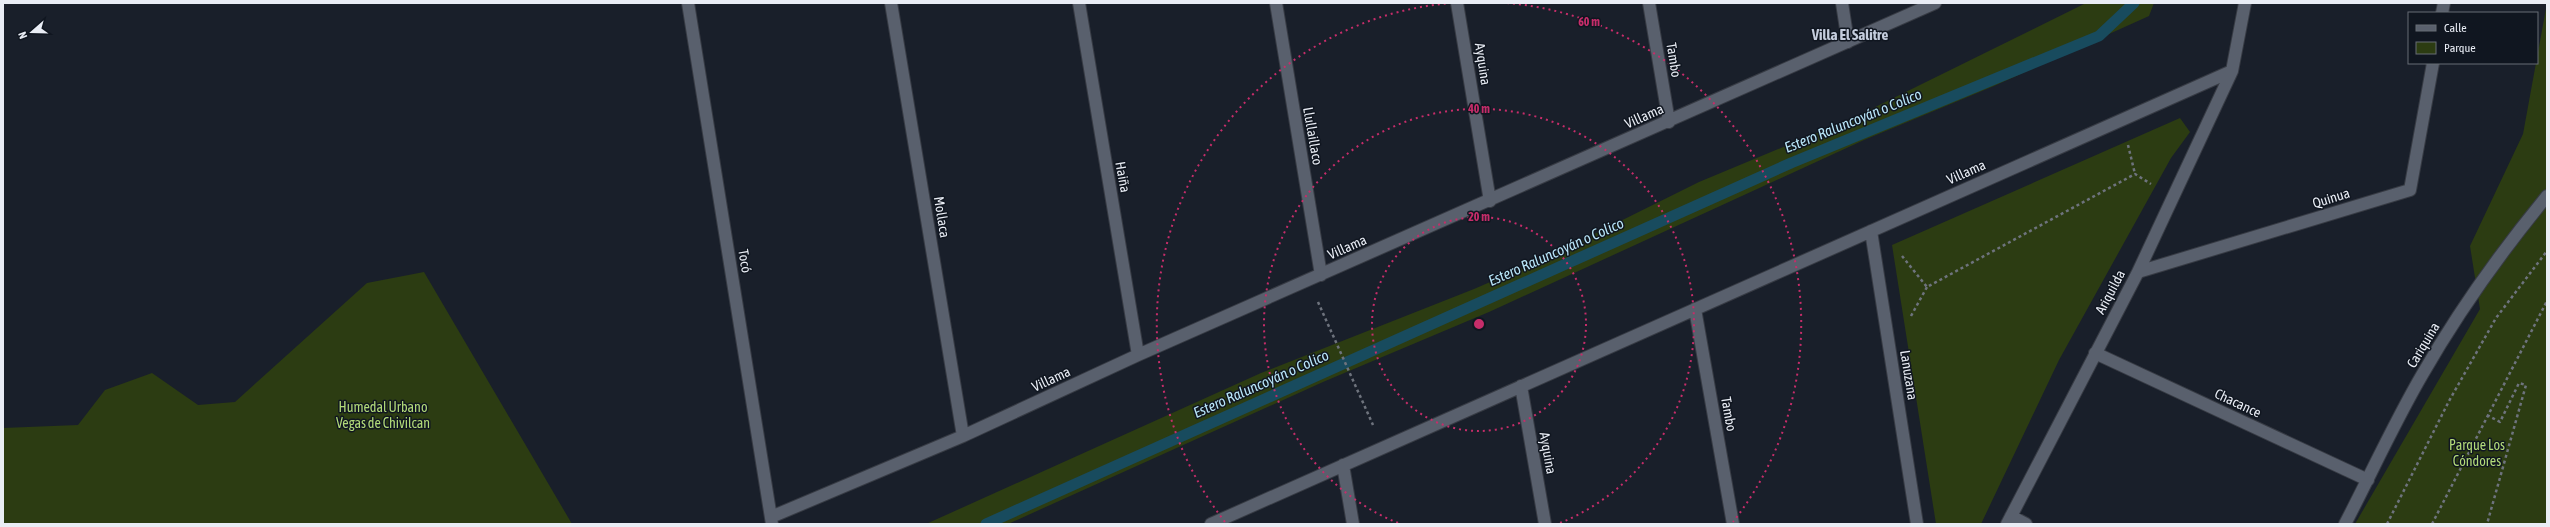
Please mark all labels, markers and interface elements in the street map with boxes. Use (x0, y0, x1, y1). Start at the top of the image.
north arrow (12, 12, 52, 52)
legend (2408, 12, 2538, 64)
text: 60 m (1578, 15, 1600, 29)
text: Calle (2444, 21, 2467, 35)
district label: Villa El Salitre (1811, 26, 1888, 43)
text: N (16, 30, 29, 41)
street label: Tambo (1663, 41, 1685, 79)
text: Parque (2444, 41, 2476, 55)
street label: Ayquina (1472, 42, 1494, 86)
water label: Estero Raluncoyán o Colico (1782, 85, 1924, 156)
street label: Villama (1622, 100, 1666, 132)
text: 40 m (1467, 102, 1490, 116)
street label: Llullaillaco (1300, 106, 1326, 166)
street label: Villama (1944, 156, 1988, 188)
street label: Haiña (1112, 160, 1134, 194)
street label: Quinua (2310, 185, 2352, 211)
street label: Mollaca (931, 195, 953, 239)
text: 20 m (1468, 210, 1490, 224)
water label: Estero Raluncoyán o Colico (1485, 214, 1626, 289)
street label: Villama (1325, 231, 1369, 263)
street label: Tocó (735, 248, 755, 274)
street label: Ariquilda (2092, 267, 2128, 317)
centre of rings (1472, 317, 1486, 331)
street label: Cariquina (2403, 319, 2443, 371)
water label: Estero Raluncoyán o Colico (1190, 346, 1331, 421)
street label: Lanuzana (1897, 349, 1921, 401)
street label: Villama (1029, 363, 1073, 395)
street label: Chacance (2212, 385, 2264, 421)
street label: Tambo (1718, 395, 1740, 433)
park label: Humedal Urbano Vegas de Chivilcan (336, 399, 430, 431)
street label: Ayquina (1536, 431, 1560, 475)
park label: Parque Los Cóndores (2449, 437, 2505, 469)

